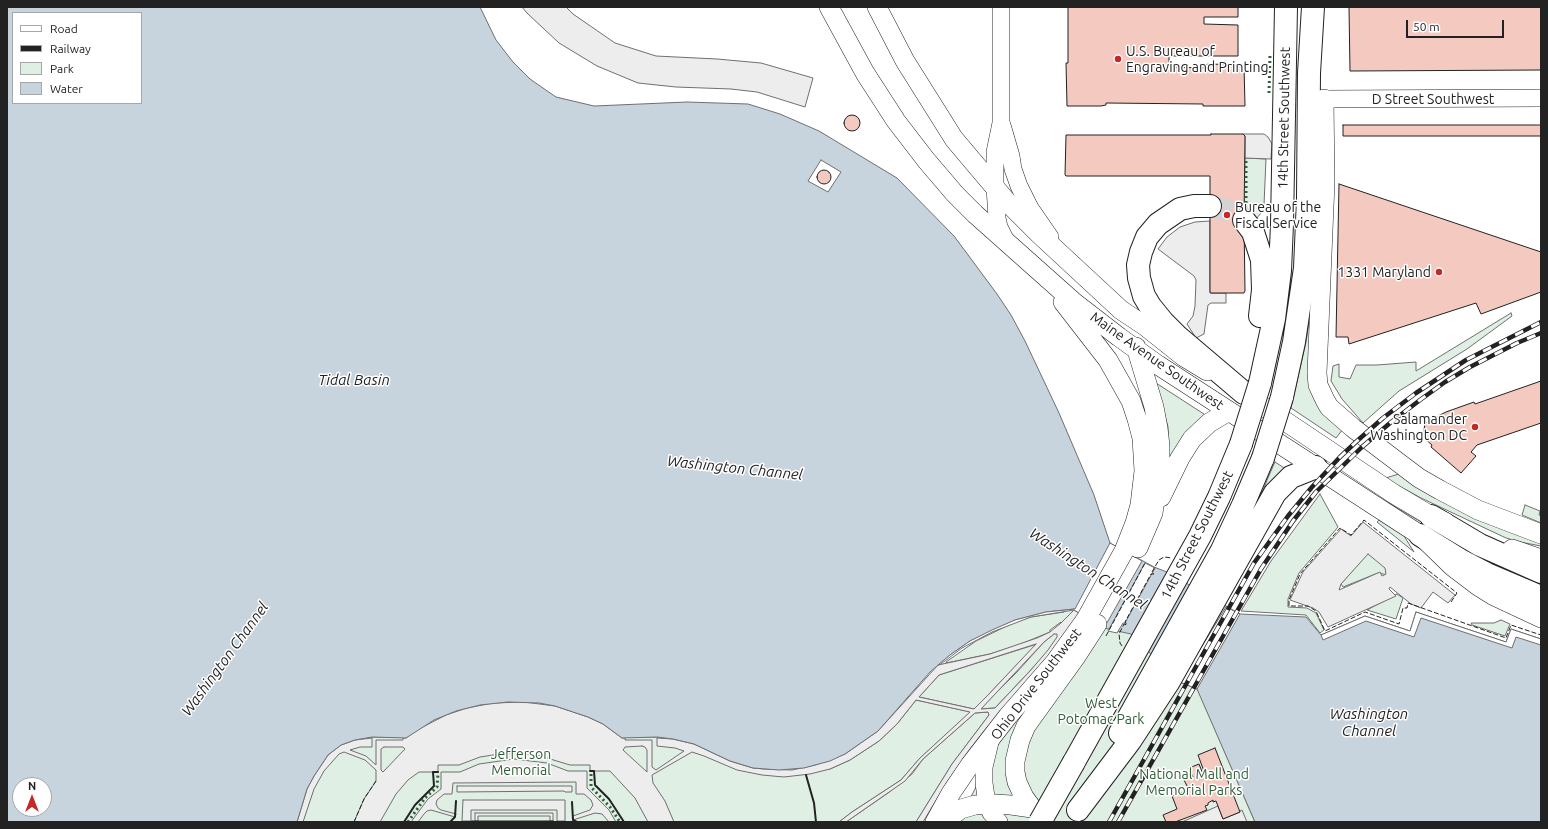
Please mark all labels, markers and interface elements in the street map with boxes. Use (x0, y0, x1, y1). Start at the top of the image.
legend (12, 12, 142, 104)
scale bar (1408, 12, 1506, 38)
text: 50 m (1413, 20, 1440, 33)
text: Road (50, 22, 78, 35)
text: Railway (50, 42, 91, 55)
place label: U.S. Bureau of Engraving and Printing (1126, 43, 1268, 76)
street label: 14th Street Southwest (1274, 47, 1294, 189)
marker: U.S. Bureau of Engraving and Printing (1113, 54, 1123, 64)
text: Park (50, 62, 74, 75)
text: Water (50, 82, 83, 95)
street label: D Street Southwest (1372, 91, 1494, 107)
place label: Bureau of the Fiscal Service (1235, 199, 1321, 232)
marker: Bureau of the Fiscal Service (1222, 210, 1232, 220)
place label: 1331 Maryland (1337, 264, 1431, 280)
marker: 1331 Maryland (1434, 267, 1444, 277)
street label: Maine Avenue Southwest (1087, 308, 1227, 414)
water label: Tidal Basin (318, 371, 390, 389)
place label: Salamander Washington DC (1370, 411, 1467, 444)
marker: Salamander Washington DC (1470, 422, 1480, 432)
water label: Washington Channel (666, 452, 804, 484)
street label: 14th Street Southwest (1157, 468, 1237, 602)
water label: Washington Channel (1026, 524, 1150, 614)
water label: Washington Channel (178, 599, 272, 719)
street label: Ohio Drive Southwest (987, 625, 1085, 743)
park label: West Potomac Park (1058, 695, 1144, 728)
water label: Washington Channel (1330, 705, 1408, 740)
park label: Jefferson Memorial (491, 746, 551, 778)
park label: National Mall and Memorial Parks (1139, 766, 1249, 798)
north arrow (12, 777, 52, 817)
text: N (28, 780, 36, 792)

